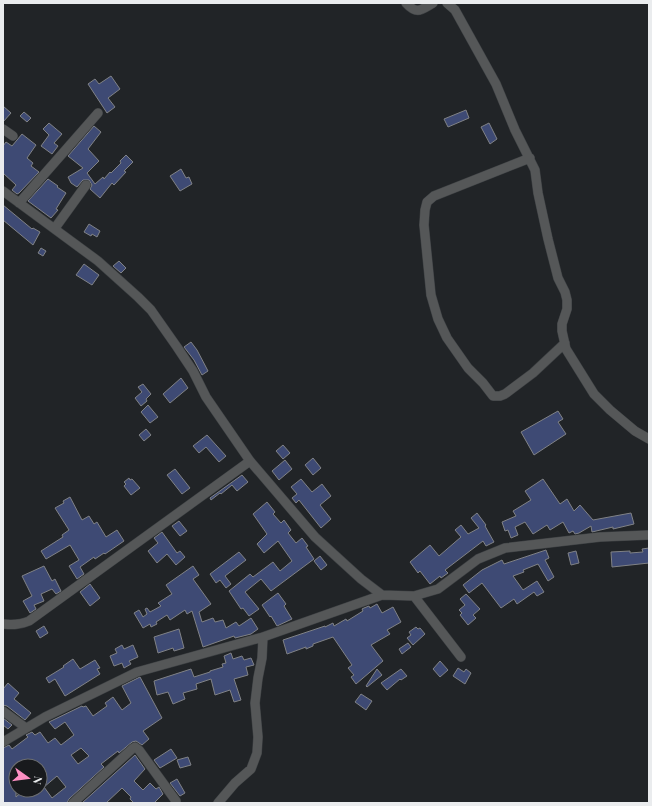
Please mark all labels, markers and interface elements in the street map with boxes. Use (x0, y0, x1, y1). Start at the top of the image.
north arrow (8, 758, 48, 798)
text: N (30, 775, 46, 786)

